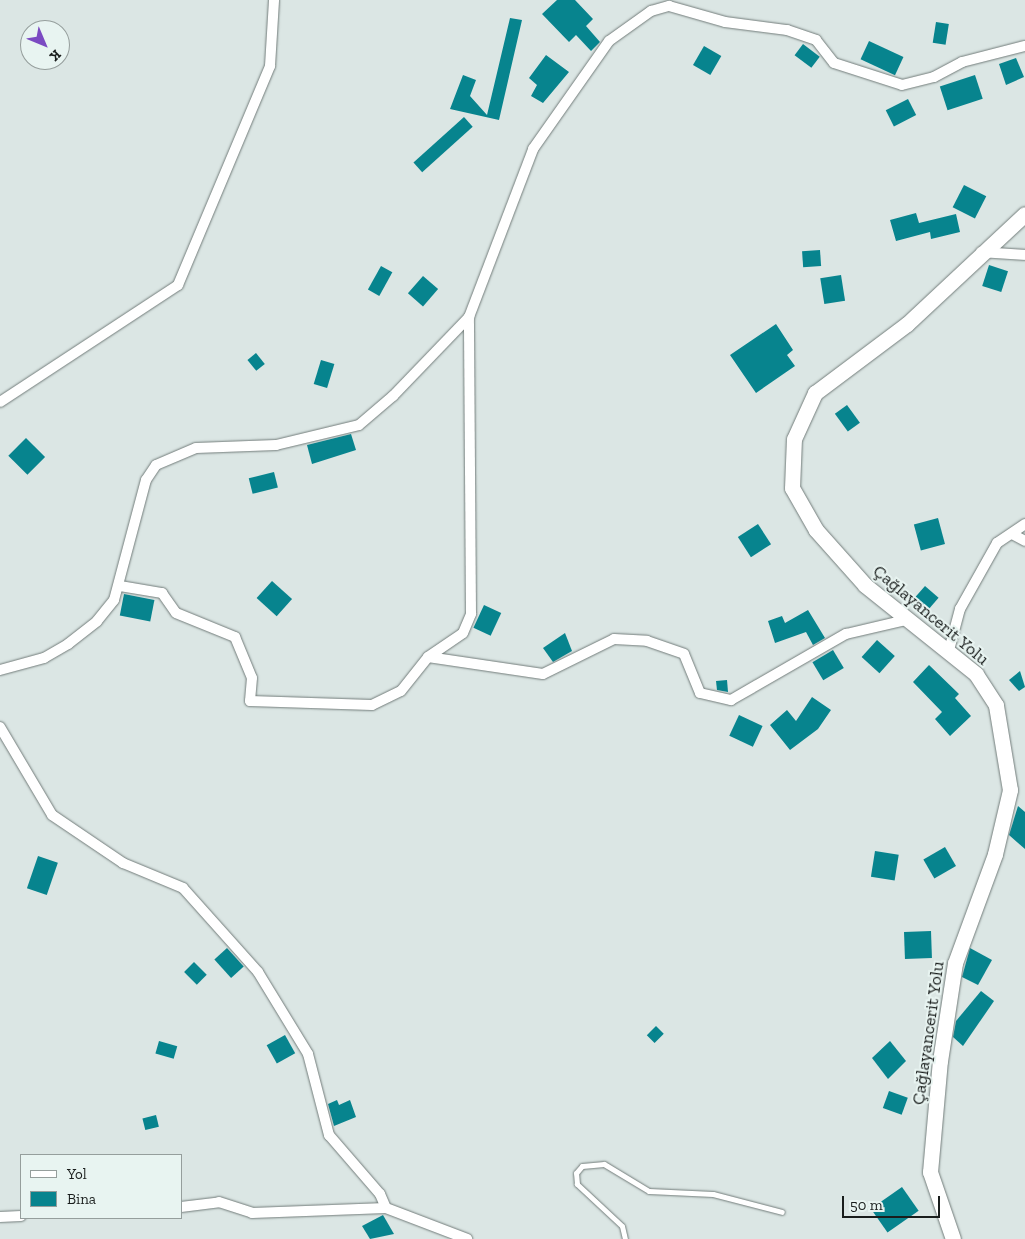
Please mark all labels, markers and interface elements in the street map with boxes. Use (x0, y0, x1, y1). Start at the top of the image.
north arrow (20, 20, 70, 70)
text: K (46, 46, 65, 65)
street label: Çağlayancerit Yolu (868, 560, 994, 670)
street label: Çağlayancerit Yolu (907, 960, 949, 1106)
legend (20, 1154, 182, 1219)
text: Yol (67, 1165, 87, 1183)
scale bar (845, 1186, 942, 1218)
text: Bina (67, 1190, 96, 1208)
text: 50 m (850, 1196, 883, 1214)

